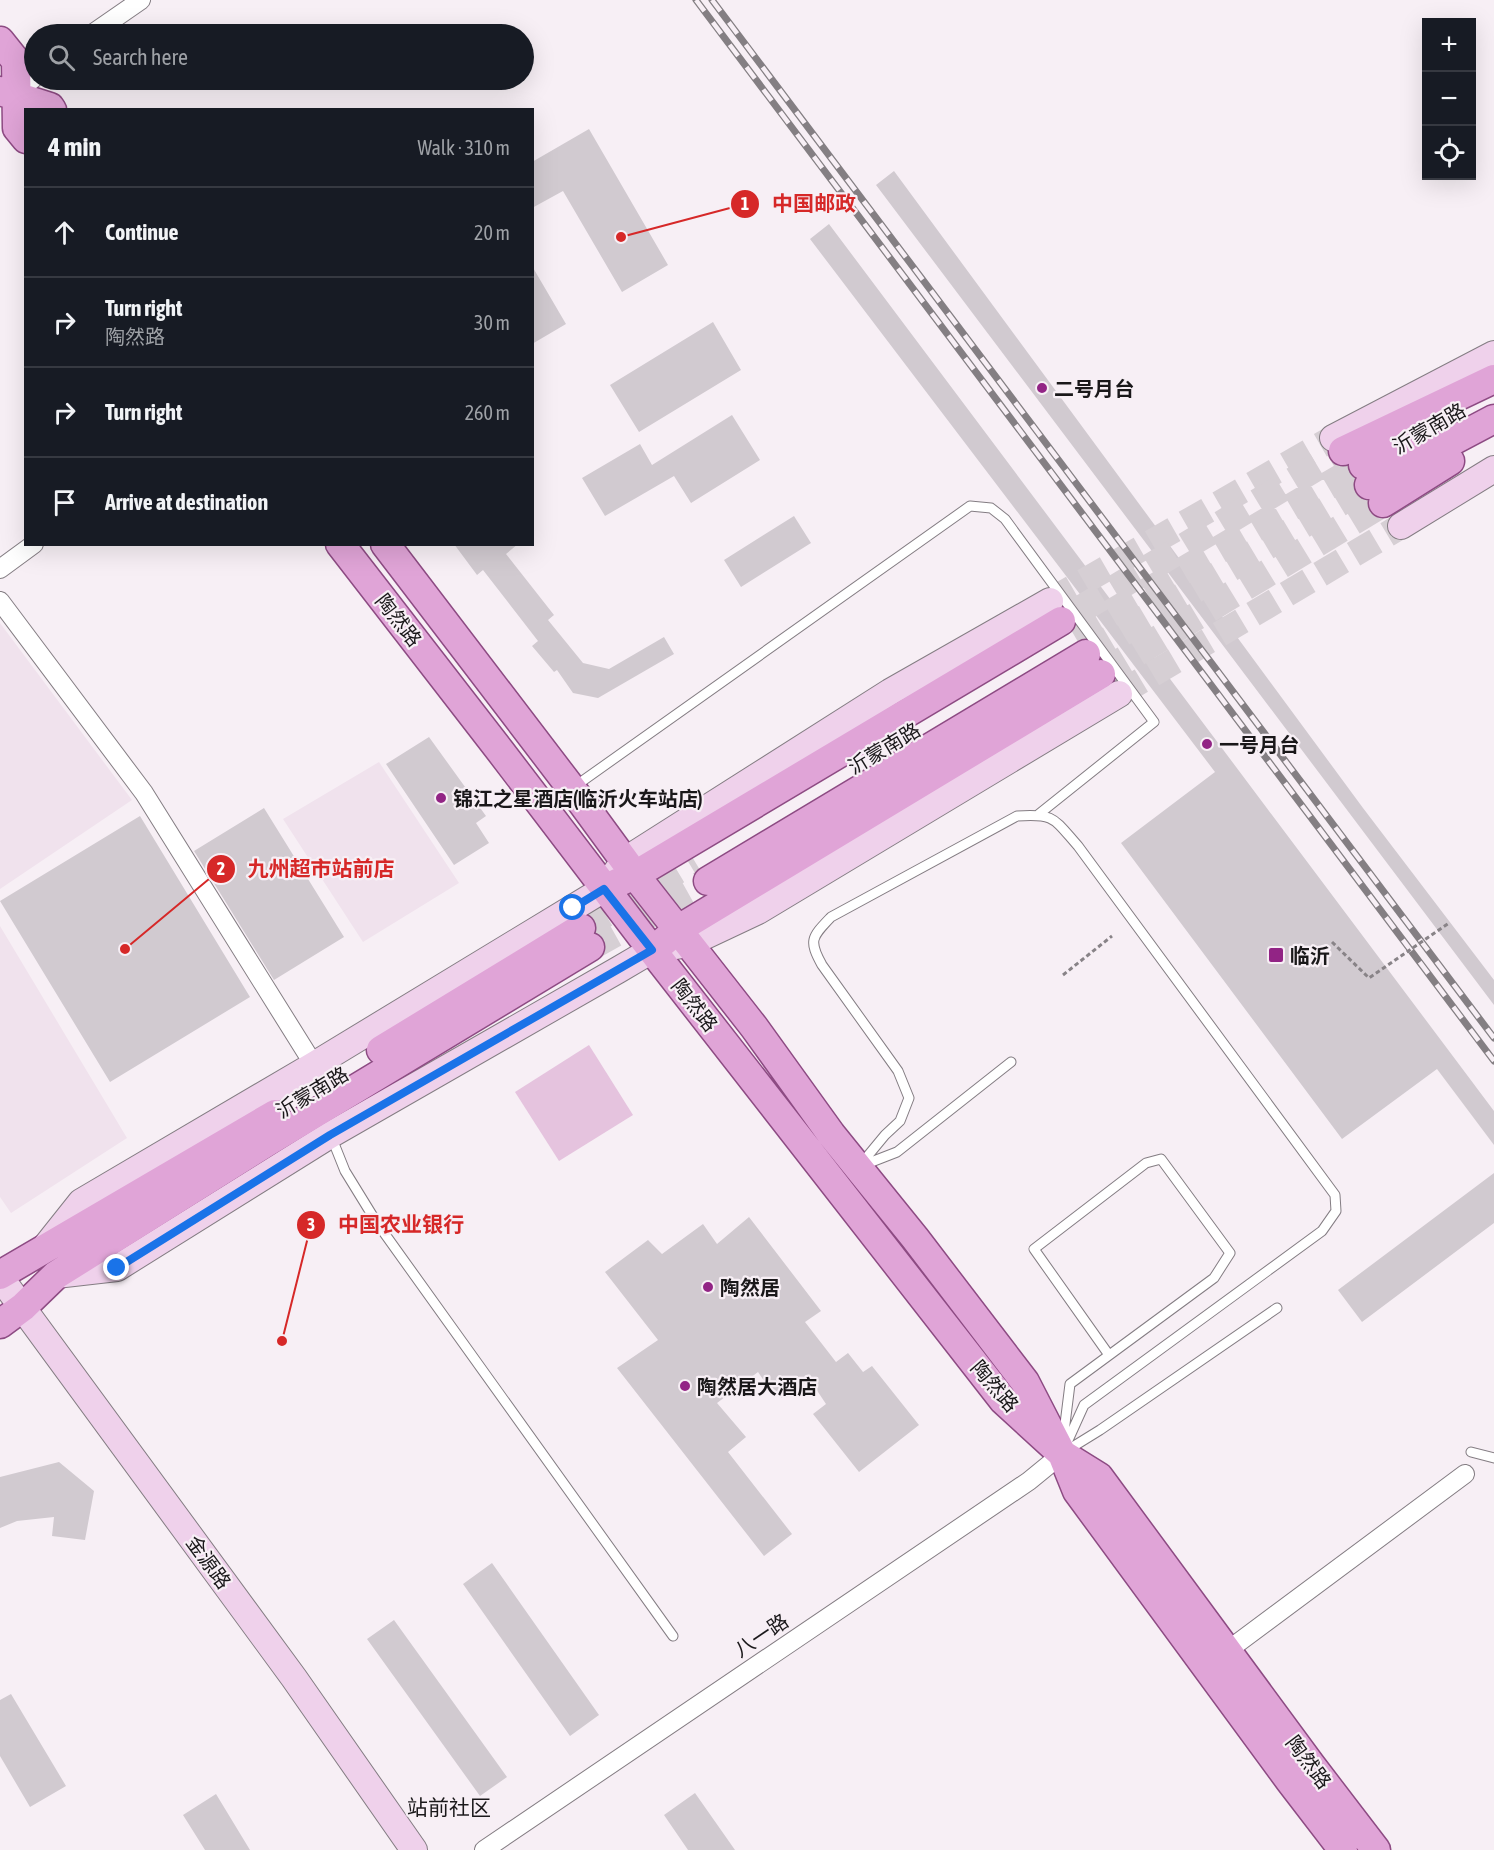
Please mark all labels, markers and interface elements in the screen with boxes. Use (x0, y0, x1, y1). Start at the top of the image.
map controls (1422, 18, 1476, 180)
button: + (1422, 18, 1476, 72)
search box (24, 24, 534, 90)
icon: search (45, 41, 78, 74)
text: Search here (93, 44, 188, 70)
button: − (1422, 72, 1476, 126)
button: locate (1422, 126, 1476, 180)
text: 4 min (48, 132, 101, 162)
text: Walk · 310 m (418, 136, 510, 159)
callout: 中国邮政 (730, 185, 868, 224)
text: 中国邮政 (772, 191, 856, 215)
text: 1 (741, 193, 749, 214)
icon: ahead (48, 216, 81, 249)
text: Continue (105, 219, 179, 245)
text: 20 m (474, 221, 510, 244)
text: Turn right (105, 295, 182, 321)
icon: right (48, 306, 81, 339)
text: 30 m (474, 311, 510, 334)
text: 陶然路 (105, 325, 165, 348)
place label: 二号月台 (1054, 377, 1134, 400)
marker: 二号月台 (1035, 381, 1049, 395)
icon: right (48, 396, 81, 429)
street label: 沂蒙南路 (1389, 398, 1469, 458)
text: Turn right (105, 399, 182, 425)
text: 260 m (465, 401, 510, 424)
icon: arrive (48, 486, 81, 519)
text: Arrive at destination (105, 489, 268, 515)
street label: 陶然路 (371, 589, 427, 651)
street label: 沂蒙南路 (844, 718, 924, 778)
place label: 一号月台 (1219, 733, 1299, 756)
marker: 一号月台 (1200, 737, 1214, 751)
place label: 锦江之星酒店(临沂火车站店) (453, 787, 703, 810)
marker: 锦江之星酒店(临沂火车站店) (434, 791, 448, 805)
callout: 九州超市站前店 (206, 849, 407, 888)
text: 九州超市站前店 (248, 856, 395, 880)
text: 2 (217, 858, 225, 879)
route start (559, 894, 585, 920)
place label: 临沂 (1290, 944, 1330, 967)
marker: 临沂 (1267, 946, 1285, 964)
street label: 陶然路 (667, 974, 723, 1036)
street label: 沂蒙南路 (272, 1062, 352, 1122)
callout: 中国农业银行 (296, 1205, 476, 1244)
text: 中国农业银行 (338, 1212, 464, 1236)
text: 3 (307, 1214, 315, 1235)
route end (103, 1254, 129, 1280)
place label: 陶然居 (720, 1276, 780, 1299)
marker: 陶然居 (701, 1280, 715, 1294)
street label: 陶然路 (967, 1356, 1023, 1416)
place label: 陶然居大酒店 (697, 1375, 817, 1398)
marker: 陶然居大酒店 (678, 1379, 692, 1393)
street label: 金源路 (182, 1531, 236, 1593)
street label: 八一路 (730, 1609, 792, 1661)
street label: 陶然路 (1282, 1731, 1336, 1793)
district label: 站前社区 (407, 1795, 491, 1819)

